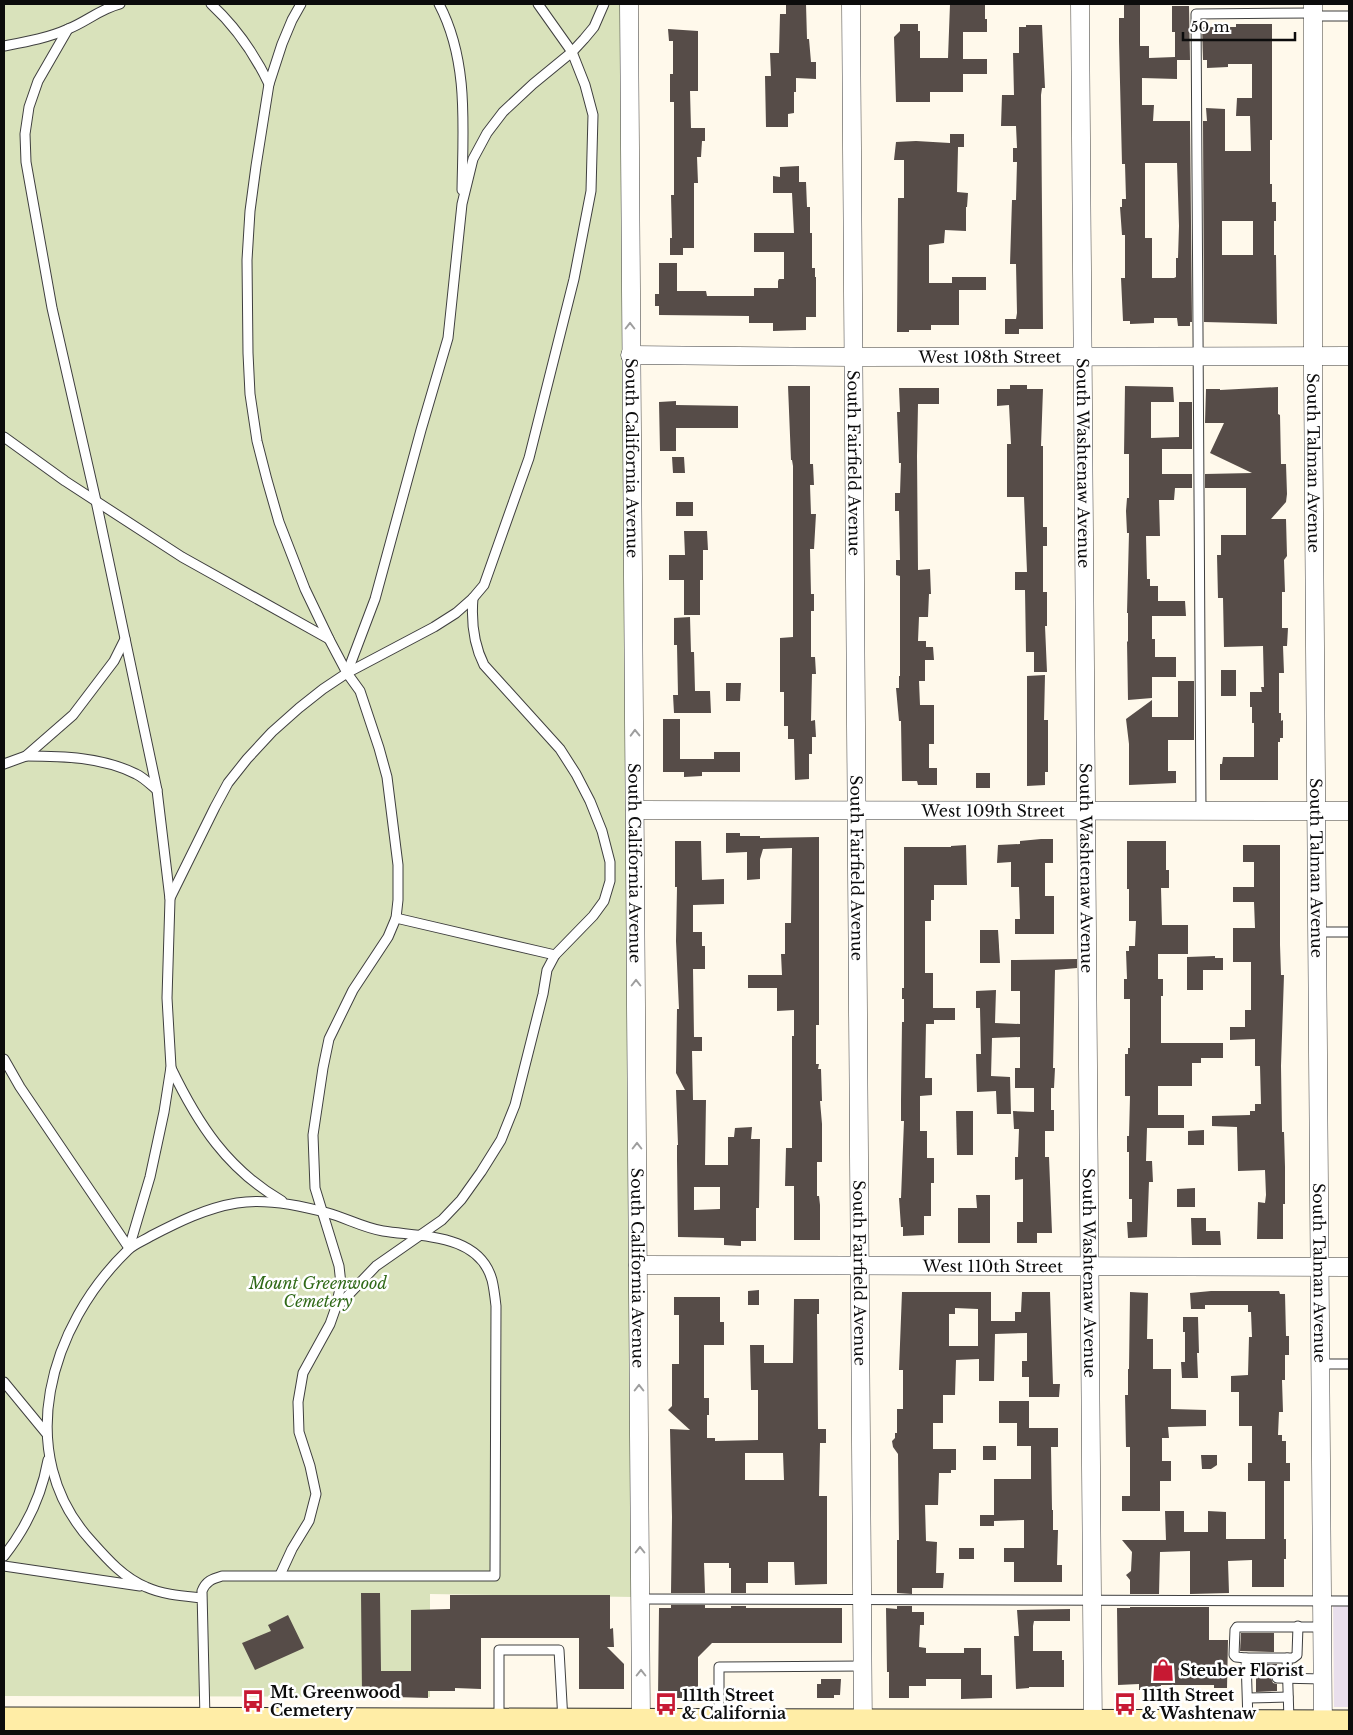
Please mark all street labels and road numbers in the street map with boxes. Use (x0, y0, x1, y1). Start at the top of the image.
street label: West 108th Street (918, 347, 1061, 367)
street label: South California Avenue (621, 358, 643, 558)
street label: South Washtenaw Avenue (1073, 358, 1094, 568)
street label: South Fairfield Avenue (844, 370, 865, 556)
street label: South Talman Avenue (1303, 373, 1324, 553)
street label: South California Avenue (624, 763, 646, 963)
street label: South Washtenaw Avenue (1076, 763, 1097, 973)
street label: South Fairfield Avenue (846, 775, 868, 961)
street label: South Talman Avenue (1306, 778, 1327, 958)
street label: West 109th Street (920, 800, 1065, 821)
street label: South California Avenue (627, 1168, 649, 1368)
street label: South Washtenaw Avenue (1079, 1168, 1100, 1378)
street label: South Fairfield Avenue (849, 1180, 870, 1366)
street label: South Talman Avenue (1309, 1183, 1330, 1363)
street label: West 110th Street (922, 1256, 1063, 1276)

